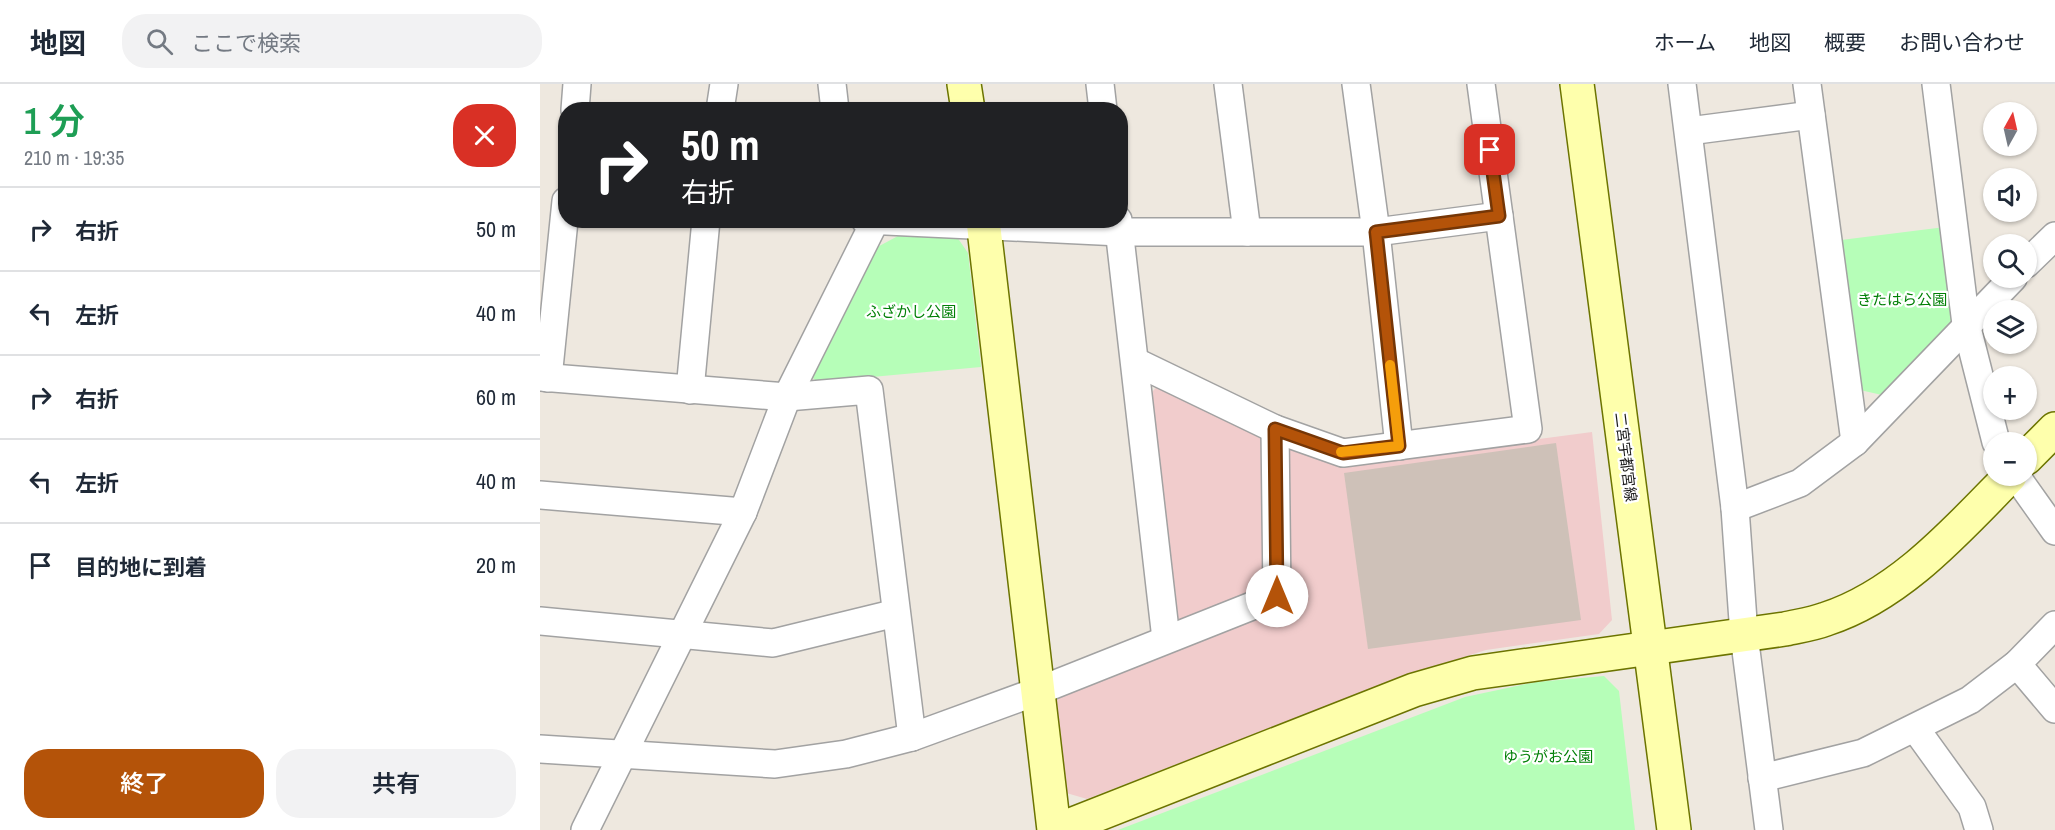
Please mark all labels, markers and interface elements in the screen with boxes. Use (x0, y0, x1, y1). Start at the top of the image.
search box (122, 14, 542, 68)
text: 地図 (30, 24, 86, 62)
icon: search (143, 25, 176, 58)
text: ここで検索 (191, 28, 301, 58)
text: ホーム (1654, 28, 1716, 57)
text: 地図 (1749, 28, 1791, 57)
text: 概要 (1824, 28, 1866, 57)
text: お問い合わせ (1899, 28, 2025, 57)
text: 1 分 (24, 97, 85, 145)
north arrow (1983, 102, 2037, 156)
map controls (1983, 102, 2037, 486)
button: close (453, 104, 516, 167)
text: 50 m (681, 117, 760, 173)
pin (1464, 124, 1515, 175)
icon: right (582, 126, 660, 204)
icon: arrive (1473, 133, 1506, 166)
text: 210 m · 19:35 (24, 144, 124, 171)
button: sound (1983, 168, 2037, 222)
text: 右折 (681, 174, 735, 210)
icon: right (24, 213, 57, 246)
text: 50 m (476, 214, 516, 244)
text: 右折 (75, 216, 119, 246)
button: search (1983, 234, 2037, 288)
park label: きたはら公園 (1857, 289, 1947, 310)
icon: left (24, 297, 57, 330)
text: 40 m (476, 298, 516, 328)
text: 左折 (75, 300, 119, 330)
button: layers (1983, 300, 2037, 354)
park label: ふざかし公園 (866, 301, 956, 322)
button: + (1983, 366, 2037, 420)
icon: right (24, 381, 57, 414)
text: 60 m (476, 382, 516, 412)
text: 右折 (75, 384, 119, 414)
street label: 二宮宇都宮線 (1610, 411, 1642, 503)
button: − (1983, 432, 2037, 486)
icon: left (24, 465, 57, 498)
text: 40 m (476, 466, 516, 496)
text: 左折 (75, 468, 119, 498)
icon: arrive (24, 549, 57, 582)
text: 20 m (476, 550, 516, 580)
text: 目的地に到着 (75, 552, 207, 582)
position arrow (1245, 564, 1309, 628)
park label: ゆうがお公園 (1503, 746, 1593, 767)
button: 終了 (24, 749, 264, 818)
button: 共有 (276, 749, 516, 818)

